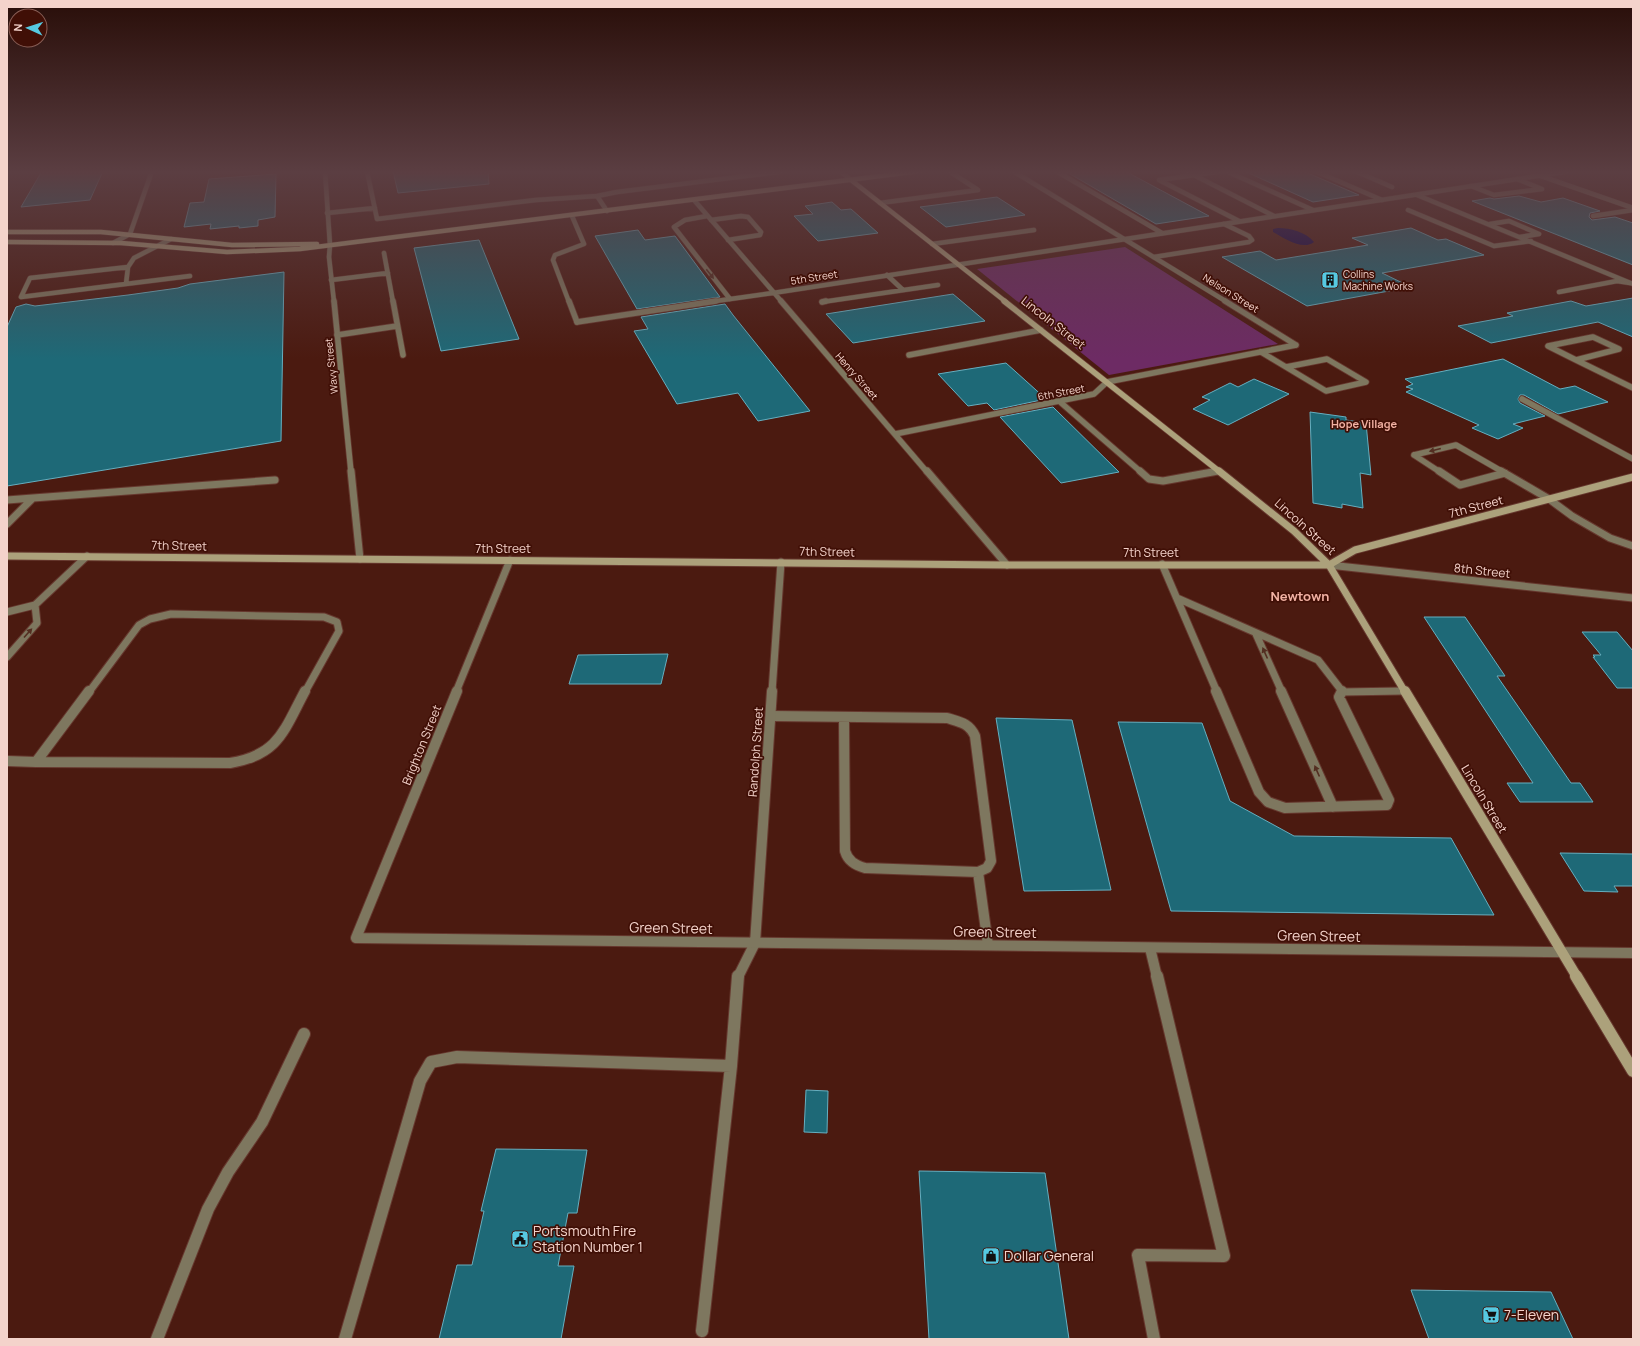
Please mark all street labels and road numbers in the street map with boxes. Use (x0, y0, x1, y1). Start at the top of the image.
street label: 5th Street (790, 266, 838, 288)
street label: Nelson Street (1200, 270, 1262, 316)
street label: Lincoln Street (1018, 292, 1089, 353)
street label: Wavy Street (321, 337, 341, 395)
street label: Henry Street (832, 349, 882, 403)
street label: 6th Street (1036, 381, 1086, 403)
street label: 7th Street (1447, 491, 1505, 522)
street label: Lincoln Street (1271, 494, 1340, 559)
street label: 7th Street (151, 537, 207, 554)
street label: 7th Street (475, 540, 531, 557)
street label: 7th Street (799, 543, 855, 560)
street label: 7th Street (1123, 544, 1179, 561)
street label: 8th Street (1453, 559, 1511, 582)
street label: Brighton Street (398, 702, 445, 787)
street label: Randolph Street (744, 706, 767, 798)
street label: Lincoln Street (1457, 761, 1512, 836)
street label: Green Street (629, 917, 713, 938)
street label: Green Street (953, 921, 1037, 942)
street label: Green Street (1277, 925, 1361, 946)

